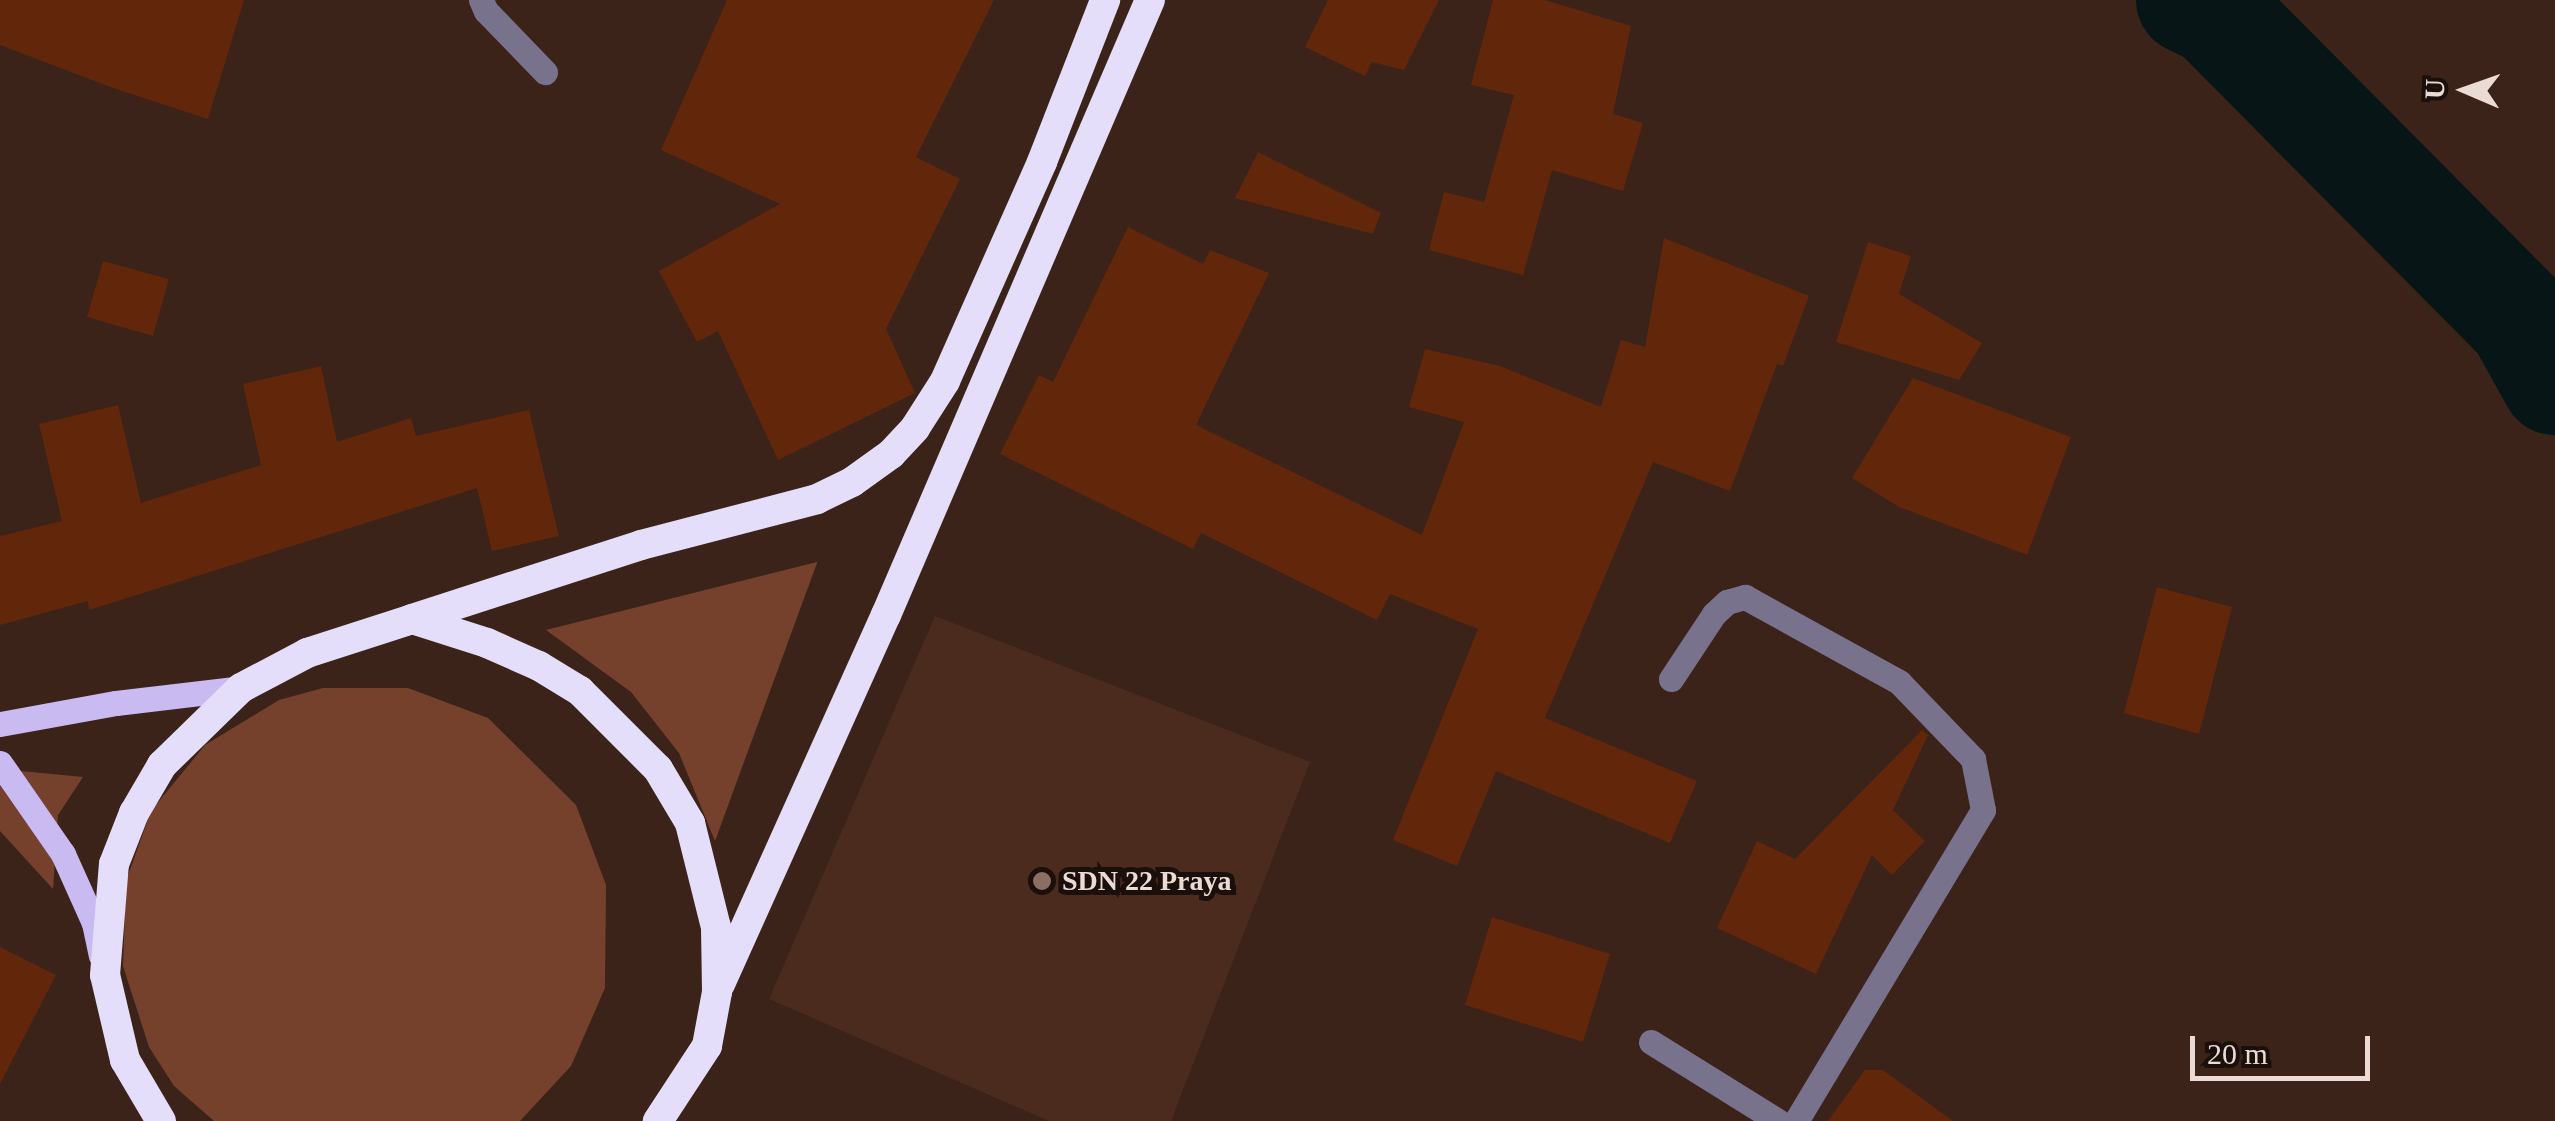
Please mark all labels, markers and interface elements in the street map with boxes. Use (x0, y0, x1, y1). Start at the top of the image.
north arrow (2415, 40, 2515, 140)
text: U (2419, 78, 2450, 100)
place label: SDN 22 Praya (1062, 864, 1232, 898)
marker: SDN 22 Praya (1031, 870, 1053, 892)
scale bar (2195, 1016, 2375, 1078)
text: 20 m (2207, 1037, 2268, 1070)

